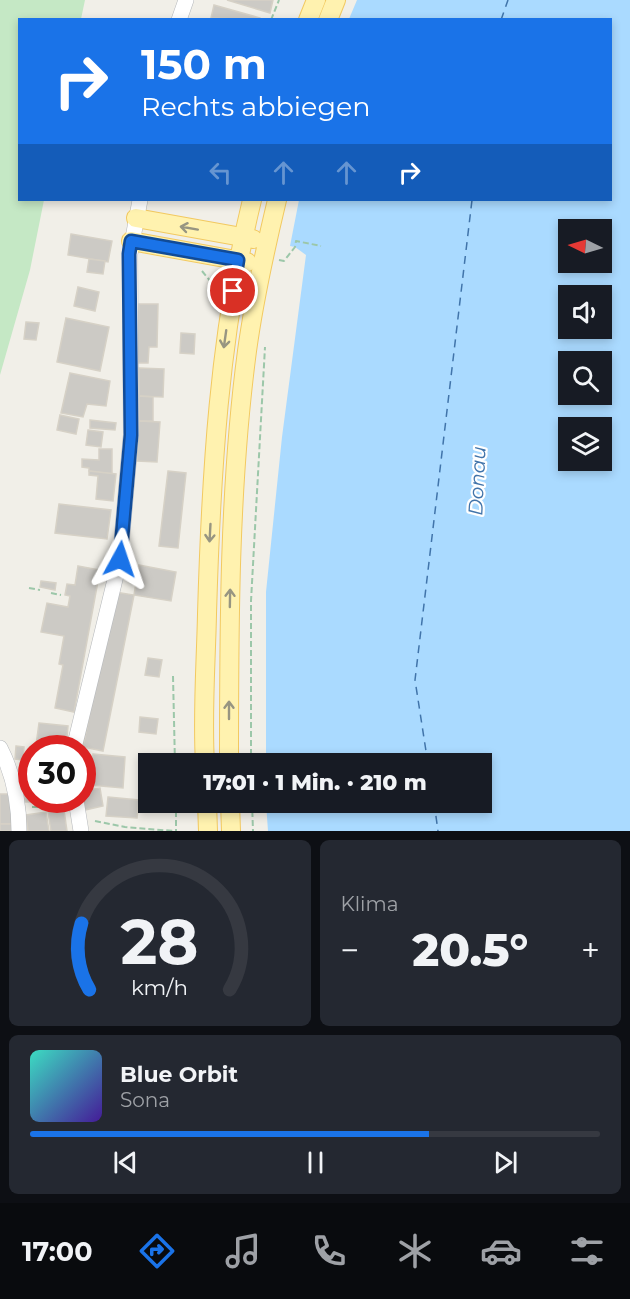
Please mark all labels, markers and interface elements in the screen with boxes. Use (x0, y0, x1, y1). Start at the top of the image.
text: 150 m (141, 38, 267, 90)
icon: right (42, 42, 120, 120)
text: Rechts abbiegen (141, 90, 370, 123)
icon: left (204, 156, 237, 189)
icon: ahead (267, 156, 300, 189)
icon: ahead (330, 156, 363, 189)
icon: right (393, 156, 426, 189)
north arrow (558, 219, 612, 273)
map controls (558, 219, 612, 471)
one-way arrow (180, 222, 200, 233)
pin (207, 265, 258, 316)
icon: arrive (216, 274, 249, 307)
button: sound (558, 285, 612, 339)
one-way arrow (220, 328, 231, 348)
button: search (558, 351, 612, 405)
button: layers (558, 417, 612, 471)
water label: Donau (463, 446, 491, 516)
one-way arrow (205, 523, 216, 543)
position arrow (88, 527, 152, 591)
one-way arrow (224, 589, 236, 609)
one-way arrow (223, 701, 235, 721)
speed limit sign: 30 (18, 735, 96, 813)
text: 17:01 · 1 Min. · 210 m (203, 769, 427, 796)
text: Klima (341, 892, 399, 916)
text: 28 (121, 904, 199, 980)
text: 20.5° (412, 922, 528, 977)
text: − (341, 930, 359, 970)
text: + (581, 930, 600, 970)
text: km/h (131, 974, 188, 1000)
text: Blue Orbit (120, 1061, 238, 1088)
text: Sona (120, 1088, 170, 1112)
icon: previous (109, 1146, 142, 1179)
icon: pause (299, 1146, 332, 1179)
icon: next (489, 1146, 522, 1179)
icon: directions (136, 1230, 178, 1272)
icon: music (222, 1230, 264, 1272)
icon: phone (308, 1230, 350, 1272)
icon: climate (394, 1230, 436, 1272)
icon: car (480, 1230, 522, 1272)
icon: filters (566, 1230, 608, 1272)
text: 17:00 (22, 1235, 92, 1268)

